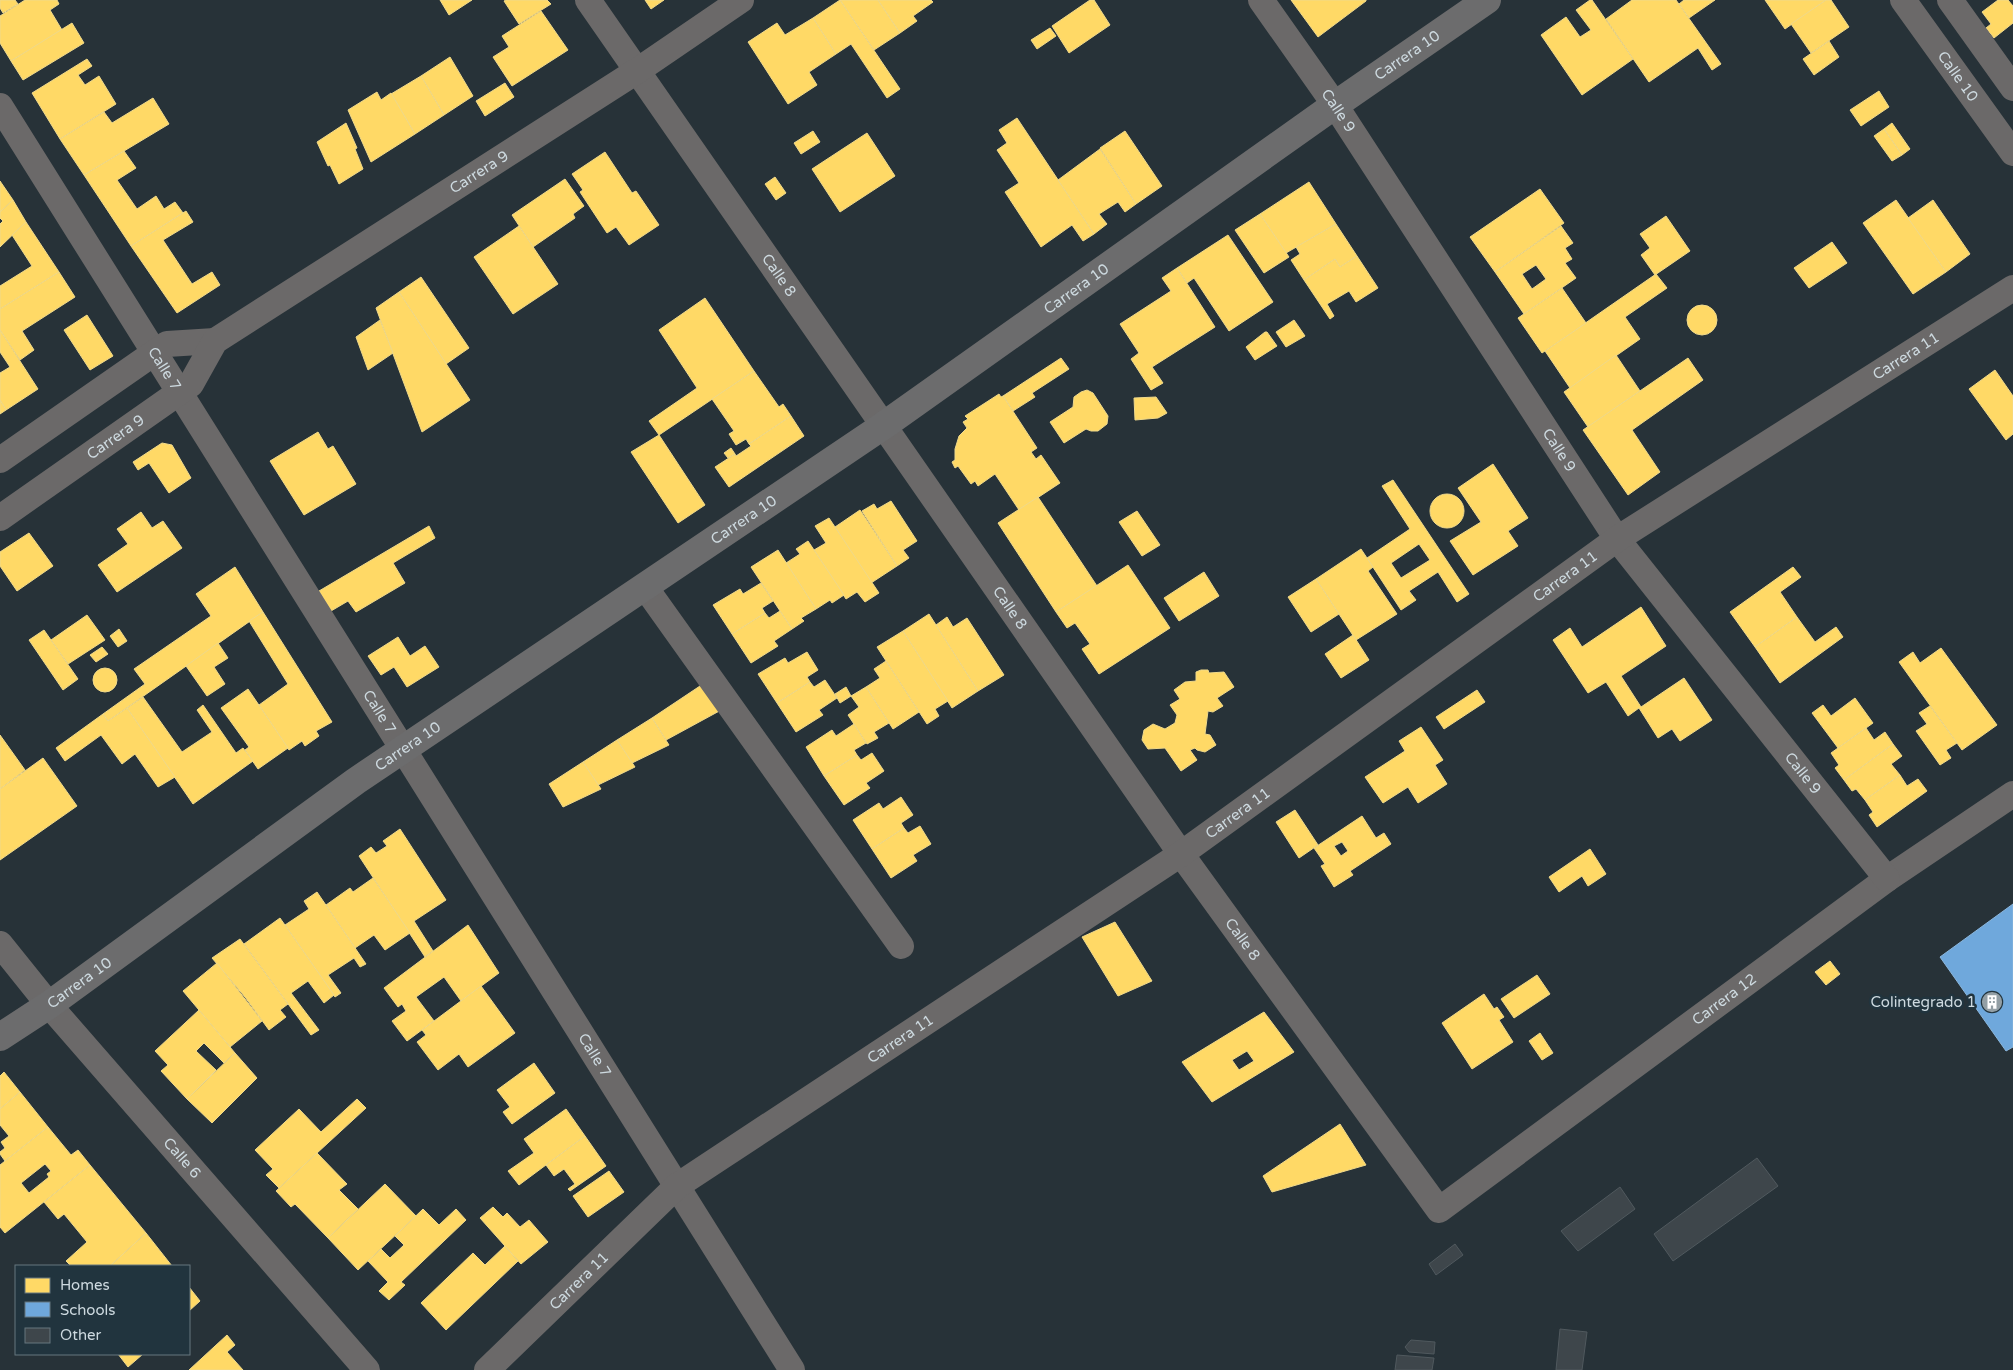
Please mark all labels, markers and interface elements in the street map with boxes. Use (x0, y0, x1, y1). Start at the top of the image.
street label: Carrera 10 (1371, 26, 1443, 84)
street label: Calle 10 (1934, 48, 1982, 105)
street label: Calle 9 (1318, 85, 1359, 136)
street label: Carrera 9 (446, 147, 512, 197)
street label: Calle 8 (758, 250, 800, 300)
street label: Carrera 10 (1040, 260, 1112, 318)
street label: Carrera 11 (1869, 328, 1943, 384)
street label: Calle 7 (144, 343, 185, 394)
street label: Carrera 9 (83, 411, 148, 463)
street label: Calle 9 (1539, 425, 1580, 475)
street label: Carrera 10 (707, 491, 780, 548)
street label: Carrera 11 (1529, 547, 1601, 606)
street label: Calle 8 (989, 583, 1031, 633)
street label: Calle 7 (359, 687, 400, 737)
street label: Carrera 10 (371, 718, 444, 775)
street label: Calle 9 (1781, 749, 1825, 798)
street label: Carrera 11 (1202, 784, 1274, 842)
street label: Calle 8 (1221, 914, 1264, 964)
street label: Carrera 10 (43, 953, 115, 1012)
street label: Carrera 12 (1688, 970, 1760, 1029)
building icon: Colintegrado 1 (1980, 990, 2004, 1014)
place label: Colintegrado 1 (1871, 993, 1976, 1011)
street label: Carrera 11 (864, 1011, 937, 1067)
street label: Calle 7 (574, 1030, 615, 1080)
street label: Calle 6 (160, 1134, 205, 1182)
street label: Carrera 11 (546, 1248, 612, 1314)
legend (15, 1265, 190, 1355)
text: Homes (60, 1276, 110, 1294)
text: Schools (60, 1301, 116, 1319)
text: Other (60, 1326, 102, 1344)

